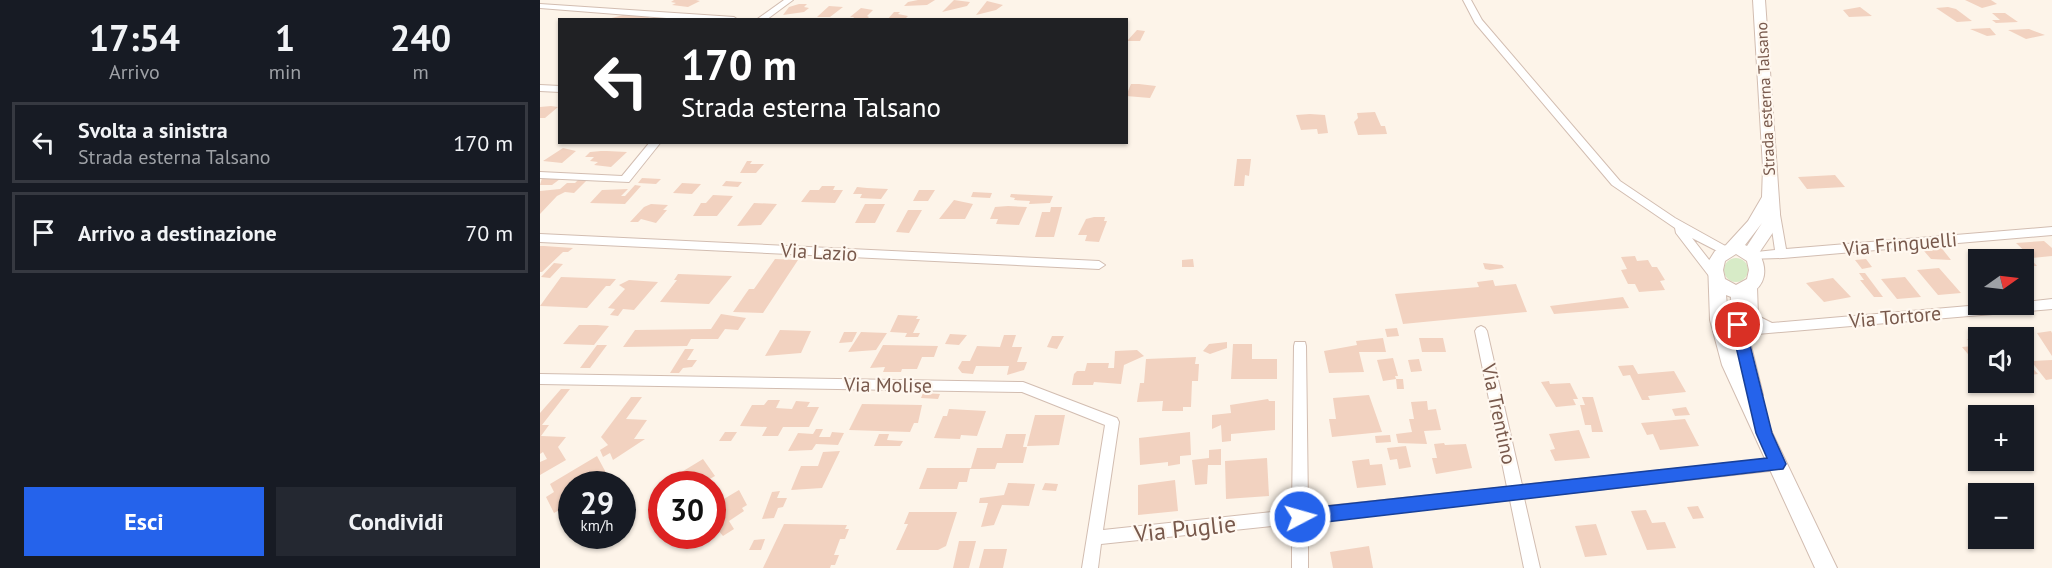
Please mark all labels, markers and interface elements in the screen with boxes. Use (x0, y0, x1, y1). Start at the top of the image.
text: 17:54 (89, 14, 180, 61)
text: 1 (275, 14, 295, 61)
text: 240 (390, 14, 451, 61)
street label: Strada esterna Talsano (1751, 22, 1779, 176)
text: 170 m (681, 37, 797, 92)
icon: left (582, 42, 660, 120)
text: Arrivo (109, 59, 160, 85)
text: min (269, 59, 301, 85)
text: m (413, 59, 429, 85)
text: Strada esterna Talsano (681, 90, 941, 124)
text: Svolta a sinistra (78, 116, 228, 144)
icon: left (27, 126, 60, 159)
text: 170 m (453, 129, 513, 157)
text: Strada esterna Talsano (78, 144, 271, 170)
icon: arrive (27, 216, 60, 249)
text: Arrivo a destinazione (78, 219, 277, 247)
text: 70 m (465, 219, 513, 247)
street label: Via Fringuelli (1841, 226, 1958, 262)
street label: Via Lazio (779, 237, 858, 267)
north arrow (1968, 249, 2034, 315)
map controls (1968, 249, 2034, 549)
pin (1712, 299, 1763, 350)
street label: Via Tortore (1847, 300, 1942, 334)
icon: arrive (1721, 308, 1754, 341)
button: sound (1968, 327, 2034, 393)
street label: Via Trentino (1475, 360, 1522, 467)
street label: Via Molise (843, 371, 932, 399)
button: + (1968, 405, 2034, 471)
speed limit sign: 30 (648, 471, 726, 549)
text: 29 (580, 483, 614, 522)
button: − (1968, 483, 2034, 549)
position arrow (1268, 485, 1332, 549)
button: Esci (24, 487, 264, 556)
button: Condividi (276, 487, 516, 556)
street label: Via Puglie (1131, 508, 1237, 549)
text: km/h (581, 516, 613, 535)

